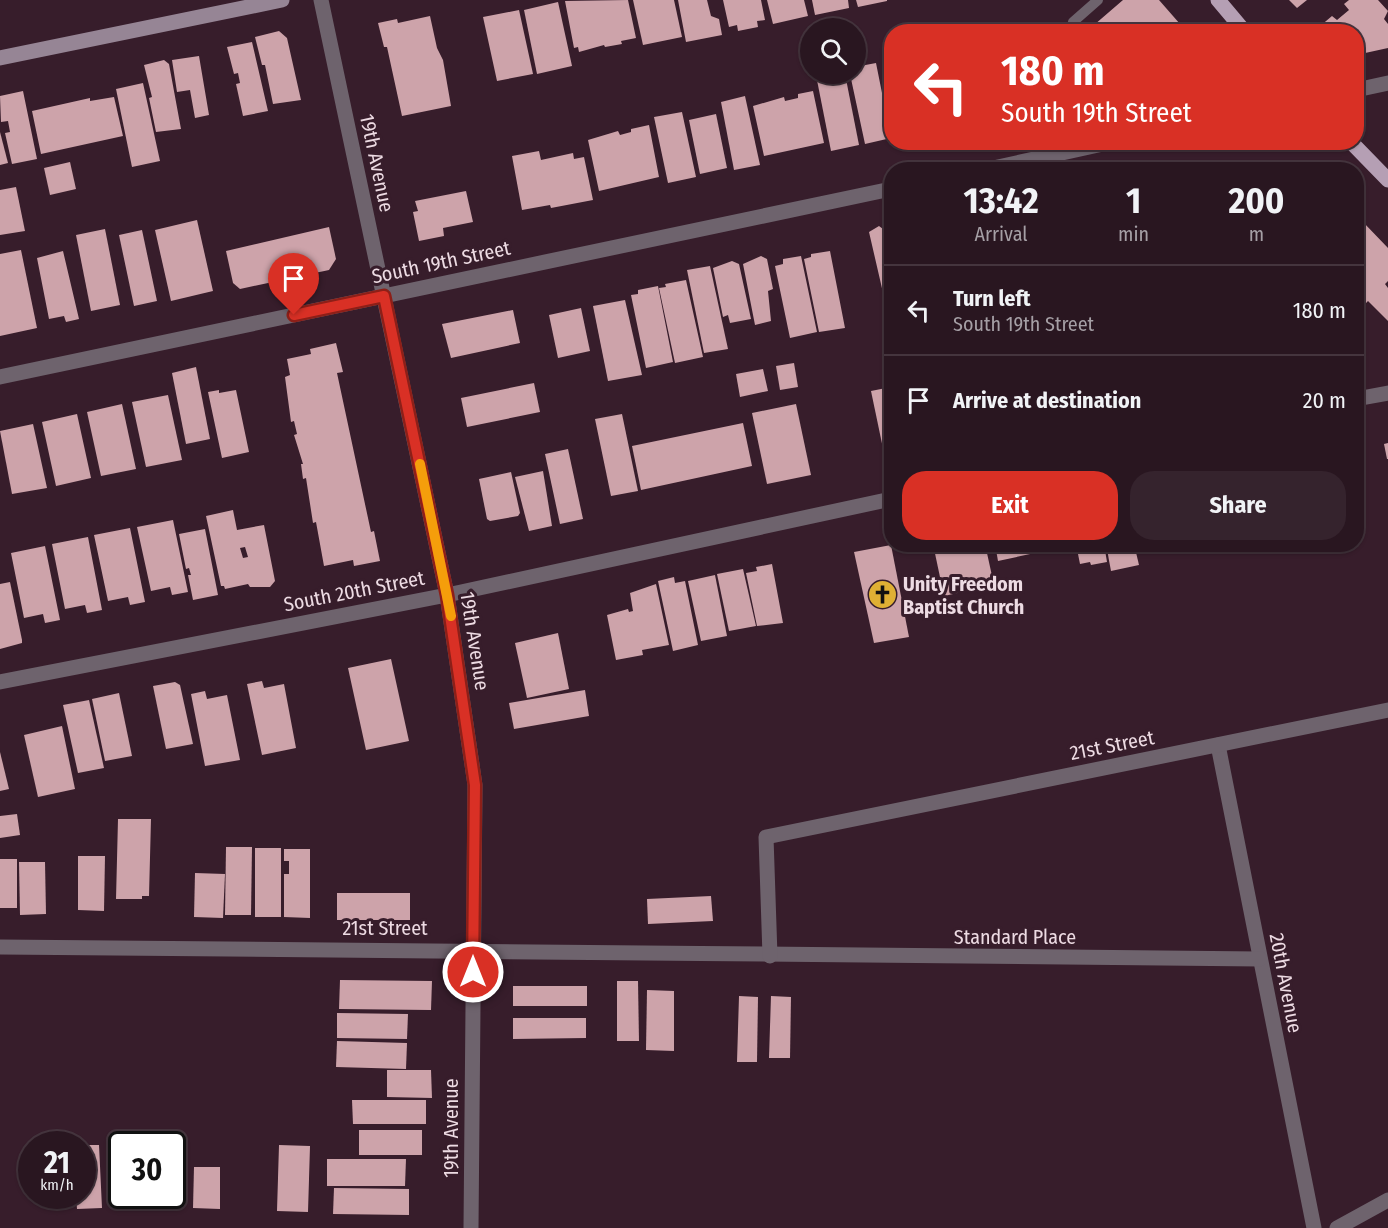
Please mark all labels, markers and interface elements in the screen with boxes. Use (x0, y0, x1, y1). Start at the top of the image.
map controls (800, 18, 866, 84)
button: search (800, 18, 866, 84)
text: 180 m (1001, 46, 1105, 96)
icon: left (902, 48, 980, 126)
text: South 19th Street (1001, 97, 1192, 129)
street label: 19th Avenue (355, 112, 399, 214)
text: 13:42 (963, 179, 1039, 223)
text: 1 (1126, 179, 1141, 223)
text: 200 (1229, 179, 1285, 223)
text: Arrival (975, 222, 1028, 246)
text: min (1118, 222, 1149, 246)
text: m (1249, 222, 1264, 246)
street label: South 19th Street (369, 235, 513, 288)
pin (268, 253, 319, 315)
icon: arrive (277, 262, 310, 295)
text: Turn left (953, 285, 1031, 312)
icon: left (902, 294, 935, 327)
text: 180 m (1293, 297, 1346, 324)
text: South 19th Street (953, 312, 1094, 336)
icon: arrive (902, 384, 935, 417)
text: Arrive at destination (953, 387, 1141, 414)
text: 20 m (1303, 387, 1346, 414)
button: Exit (902, 471, 1118, 540)
button: Share (1130, 471, 1346, 540)
street label: South 20th Street (282, 566, 427, 616)
place label: Unity Freedom Baptist Church (903, 572, 1024, 619)
church icon: Unity Freedom Baptist Church (866, 579, 898, 611)
street label: 19th Avenue (455, 590, 495, 692)
street label: 21st Street (1068, 725, 1157, 765)
street label: 21st Street (342, 916, 428, 940)
street label: Standard Place (954, 925, 1076, 949)
street label: 20th Avenue (1265, 931, 1307, 1035)
position arrow (441, 940, 505, 1004)
street label: 19th Avenue (439, 1078, 463, 1178)
speed limit sign: 30 (108, 1131, 186, 1209)
text: 21 (44, 1145, 70, 1181)
text: km/h (40, 1176, 74, 1194)

